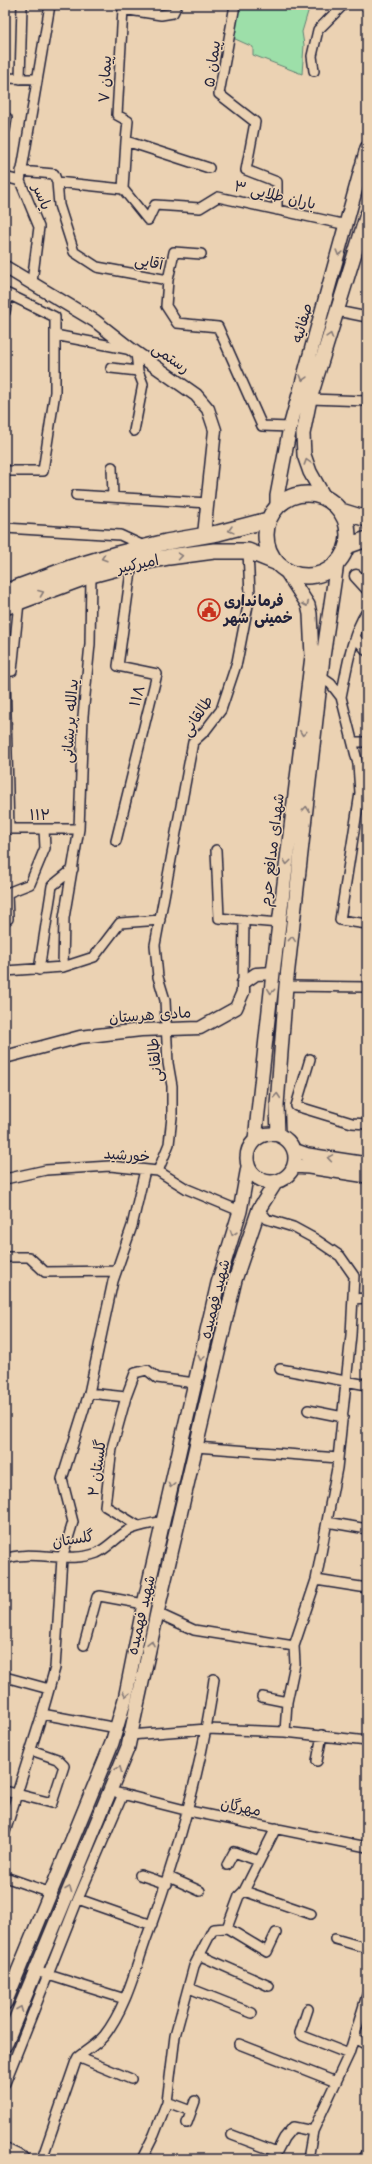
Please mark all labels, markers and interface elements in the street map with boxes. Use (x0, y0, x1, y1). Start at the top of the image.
street label: پیمان ۵ (200, 39, 225, 89)
street label: پیمان ۷ (95, 55, 116, 103)
street label: باران طلایی ۳ (232, 177, 318, 214)
street label: یاسر (28, 180, 55, 213)
street label: آقایی (133, 250, 166, 275)
one-way arrow (335, 250, 343, 257)
street label: صفائیه (288, 301, 316, 345)
one-way arrow (325, 333, 334, 340)
street label: رستمی (148, 339, 193, 378)
one-way arrow (299, 375, 308, 382)
one-way arrow (303, 459, 311, 466)
one-way arrow (227, 525, 234, 534)
street label: امیرکبیر (114, 551, 160, 578)
one-way arrow (177, 552, 183, 561)
one-way arrow (101, 553, 108, 562)
one-way arrow (38, 590, 45, 598)
place label: فرمانداری خمینی شهر (222, 592, 293, 628)
public building icon: فرمانداری خمینی شهر (196, 597, 222, 623)
one-way arrow (302, 600, 310, 607)
street label: یدالله پریشانی (58, 678, 83, 764)
street label: ۱۱۸ (126, 683, 148, 709)
street label: طالقانی (177, 692, 218, 740)
one-way arrow (299, 730, 308, 736)
street label: شهدای مدافع حرم (256, 792, 291, 908)
street label: ۱۱۲ (29, 806, 51, 824)
one-way arrow (301, 806, 310, 812)
one-way arrow (283, 859, 292, 865)
one-way arrow (287, 935, 296, 942)
one-way arrow (267, 988, 276, 994)
street label: مادی هرستان (108, 1003, 192, 1027)
street label: طالقانی (144, 1037, 167, 1083)
one-way arrow (273, 1093, 282, 1099)
street label: خورشید (103, 1144, 151, 1166)
one-way arrow (327, 1155, 333, 1163)
one-way arrow (229, 1229, 237, 1236)
street label: شهید فهمیده (196, 1257, 234, 1341)
one-way arrow (197, 1355, 205, 1362)
street label: گلستان ۲ (84, 1438, 110, 1498)
one-way arrow (168, 1482, 176, 1488)
street label: گلستان (51, 1527, 95, 1551)
street label: شهید فهمیده (123, 1573, 159, 1657)
one-way arrow (146, 1640, 154, 1646)
one-way arrow (122, 1691, 130, 1697)
one-way arrow (114, 1765, 122, 1772)
street label: مهرگان (219, 1794, 263, 1820)
one-way arrow (64, 1885, 72, 1893)
one-way arrow (15, 2006, 23, 2013)

